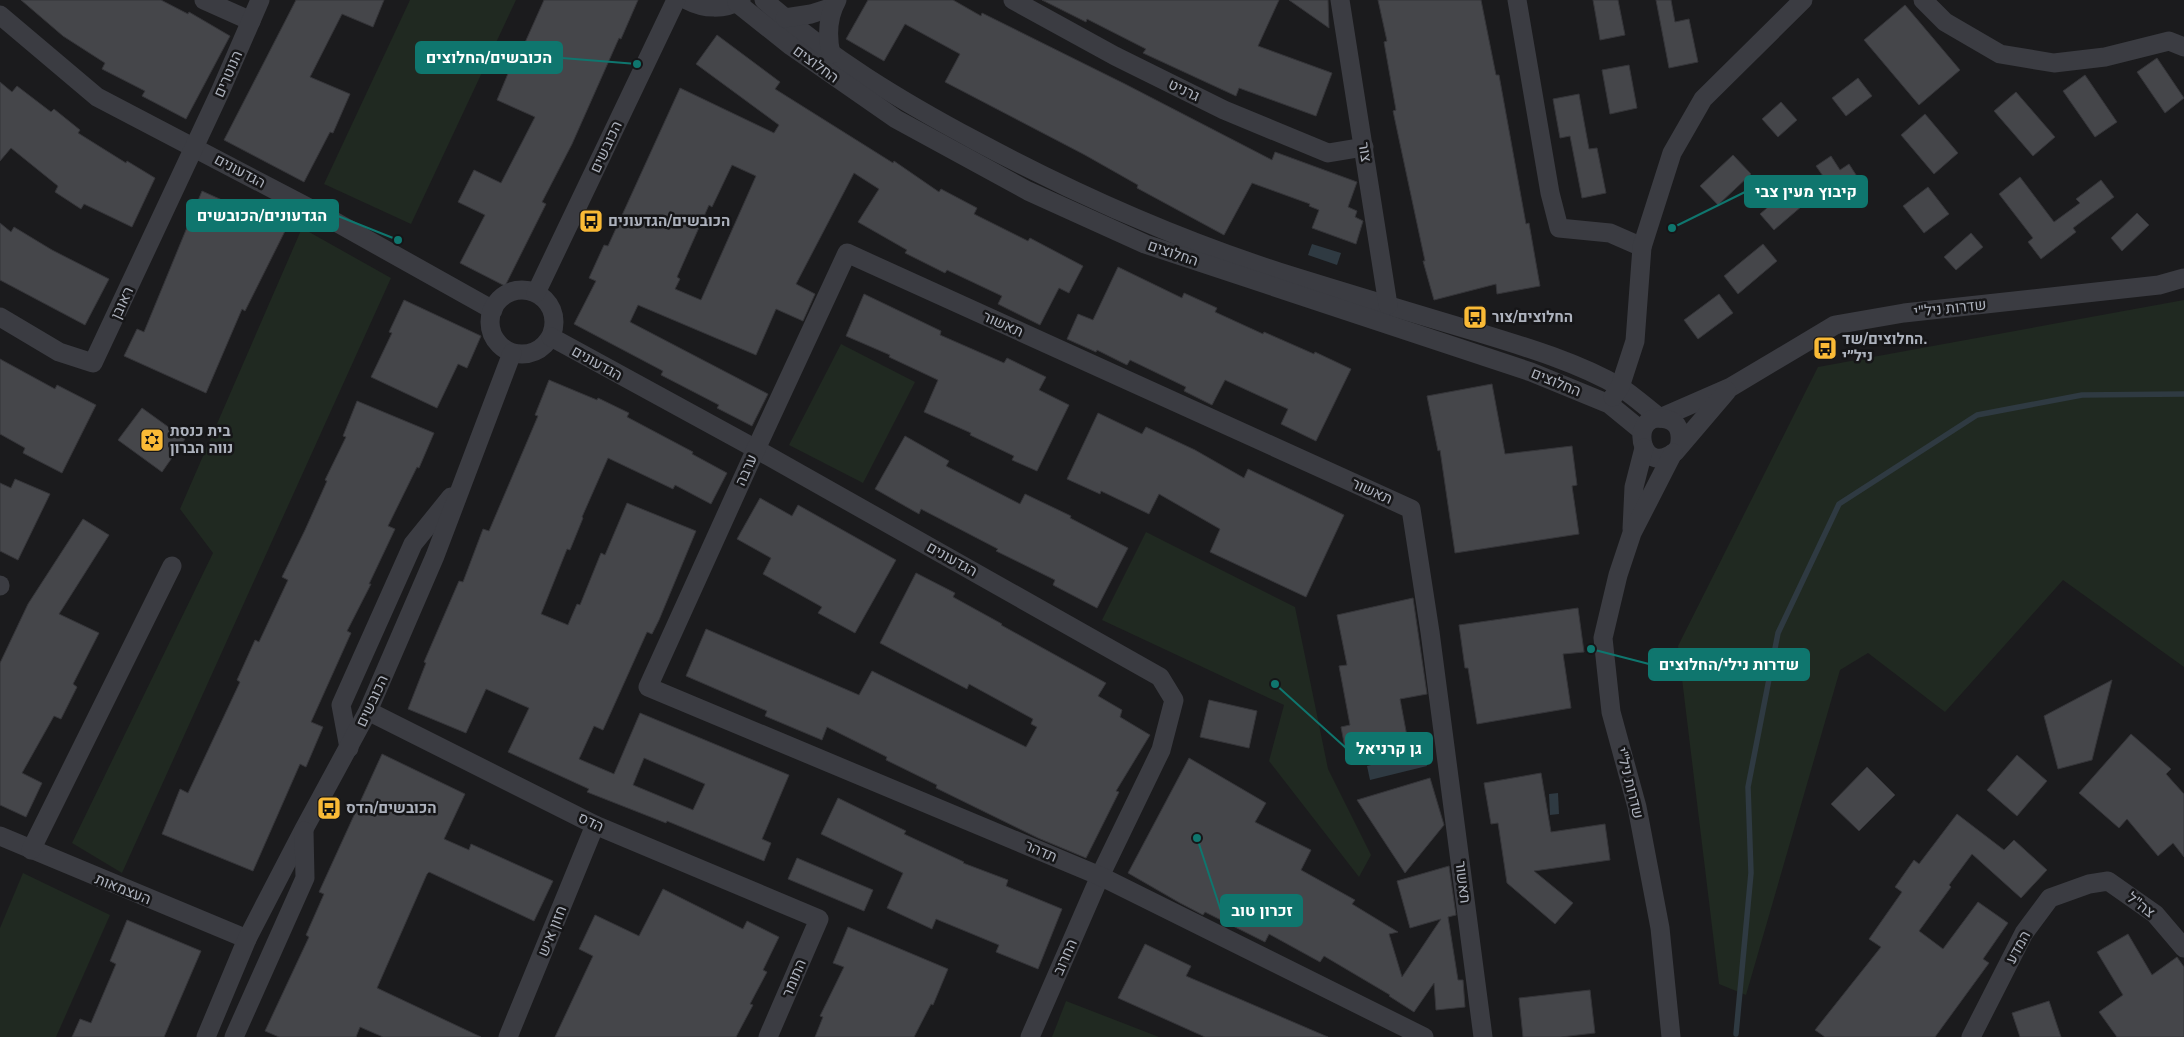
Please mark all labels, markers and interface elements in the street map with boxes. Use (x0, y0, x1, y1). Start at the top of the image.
street label: החלוצים (789, 41, 843, 87)
callout: הכובשים/החלוצים (416, 42, 562, 73)
street label: הנוטרים (209, 47, 247, 101)
text: הכובשים/החלוצים (426, 47, 552, 69)
street label: גרניט (1165, 74, 1203, 106)
street label: הכובשים (585, 118, 627, 176)
street label: צור (1354, 141, 1376, 163)
street label: הגדעונים (211, 149, 269, 193)
callout: קיבוץ מעין צבי (1745, 176, 1867, 207)
text: קיבוץ מעין צבי (1755, 181, 1857, 203)
callout: הגדעונים/הכובשים (187, 200, 338, 231)
text: הגדעונים/הכובשים (197, 205, 327, 227)
bus stop icon: הכובשים/הגדעונים (578, 208, 604, 234)
place label: הכובשים/הגדעונים (608, 211, 730, 231)
street label: החלוצים (1145, 235, 1201, 271)
street label: ראובן (106, 284, 138, 322)
street label: שדרות ניל"י (1913, 294, 1987, 322)
bus stop icon: החלוצים/צור (1462, 304, 1488, 330)
street label: תאשור (979, 306, 1027, 342)
place label: החלוצים/צור (1492, 307, 1573, 327)
place label: החלוצים/שד. ניל״י (1842, 329, 1927, 366)
bus stop icon: החלוצים/שד. ניל״י (1812, 335, 1838, 361)
street label: הגדעונים (568, 341, 626, 385)
street label: החלוצים (1528, 363, 1584, 401)
place label: בית כנסת נווה הברון (170, 421, 233, 458)
synagogue icon: בית כנסת נווה הברון (139, 427, 165, 453)
street label: ערבה (730, 451, 762, 489)
street label: תאשור (1348, 473, 1396, 509)
street label: הגדעונים (923, 537, 981, 581)
callout: שדרות נילי/החלוצים (1649, 649, 1809, 680)
text: שדרות נילי/החלוצים (1659, 654, 1799, 676)
street label: הכובשים (351, 672, 393, 730)
callout: גן קרניאל (1346, 733, 1432, 764)
text: גן קרניאל (1356, 738, 1422, 760)
street label: שדרות ניל"י (1611, 745, 1649, 821)
bus stop icon: הכובשים/הדס (316, 795, 342, 821)
place label: הכובשים/הדס (346, 798, 436, 818)
street label: הדס (575, 807, 607, 837)
street label: תדהר (1022, 835, 1060, 867)
street label: תאשור (1450, 860, 1476, 904)
street label: העצמאות (92, 869, 154, 909)
street label: צה"ל (2123, 888, 2159, 922)
callout: זכרון טוב (1221, 895, 1302, 926)
text: זכרון טוב (1231, 900, 1293, 922)
street label: חזון איש (533, 903, 571, 959)
street label: המדע (2001, 927, 2035, 967)
street label: החרוב (1048, 936, 1082, 978)
street label: התומר (777, 956, 811, 1000)

